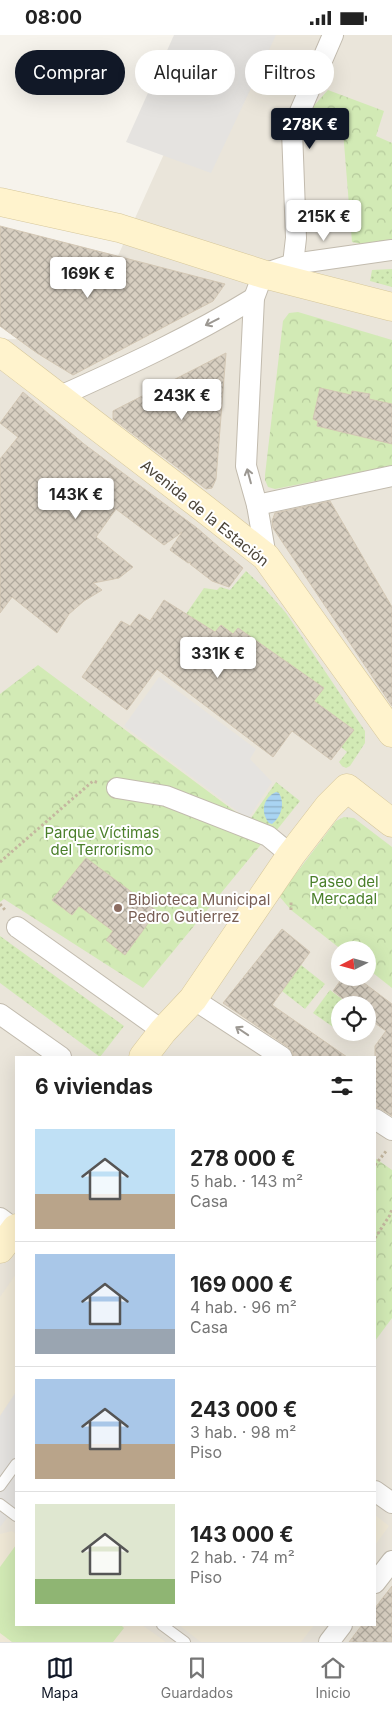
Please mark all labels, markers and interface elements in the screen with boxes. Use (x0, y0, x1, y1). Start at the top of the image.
text: 08:00 (25, 6, 82, 29)
chip: Comprar (15, 50, 125, 95)
chip: Alquilar (135, 50, 235, 95)
chip: Filtros (245, 50, 334, 95)
pin: 278K € (269, 107, 351, 150)
text: 278K € (282, 114, 338, 134)
pin: 215K € (283, 199, 365, 242)
text: 215K € (297, 206, 351, 226)
pin: 169K € (47, 257, 129, 299)
text: 169K € (61, 263, 115, 283)
one-way arrow (205, 318, 220, 327)
pin: 243K € (141, 379, 223, 421)
text: 243K € (153, 385, 211, 405)
street label: Avenida de la Estación (137, 455, 273, 571)
one-way arrow (243, 468, 253, 484)
pin: 143K € (35, 477, 117, 520)
text: 143K € (49, 484, 103, 504)
pin: 331K € (177, 637, 259, 679)
text: 331K € (191, 643, 245, 663)
park label: Parque Víctimas del Terrorismo (45, 823, 160, 859)
park label: Paseo del Mercadal (309, 872, 379, 908)
place label: Biblioteca Municipal Pedro Gutierrez (128, 890, 270, 926)
marker: Biblioteca Municipal Pedro Gutierrez (112, 902, 124, 914)
north arrow (331, 941, 376, 986)
map controls (331, 941, 376, 1041)
button: locate (331, 996, 376, 1041)
one-way arrow (235, 1025, 249, 1035)
icon: filters (328, 1072, 356, 1100)
text: 6 viviendas (35, 1074, 153, 1099)
text: 278 000 € (190, 1146, 296, 1171)
icon: home (75, 1149, 135, 1209)
text: 5 hab. · 143 m² (190, 1171, 303, 1191)
text: Casa (190, 1191, 228, 1211)
text: 169 000 € (190, 1272, 293, 1297)
icon: home (75, 1274, 135, 1334)
text: 4 hab. · 96 m² (190, 1297, 297, 1317)
text: Casa (190, 1317, 228, 1337)
text: 243 000 € (190, 1397, 297, 1422)
icon: home (75, 1399, 135, 1459)
text: 3 hab. · 98 m² (190, 1422, 296, 1442)
text: Piso (190, 1442, 222, 1462)
text: 143 000 € (190, 1522, 294, 1547)
icon: home (75, 1524, 135, 1584)
text: 2 hab. · 74 m² (190, 1547, 295, 1567)
text: Piso (190, 1567, 222, 1587)
tab: Mapa (41, 1654, 78, 1701)
tab: Guardados (161, 1654, 233, 1701)
tab: Inicio (316, 1654, 351, 1701)

